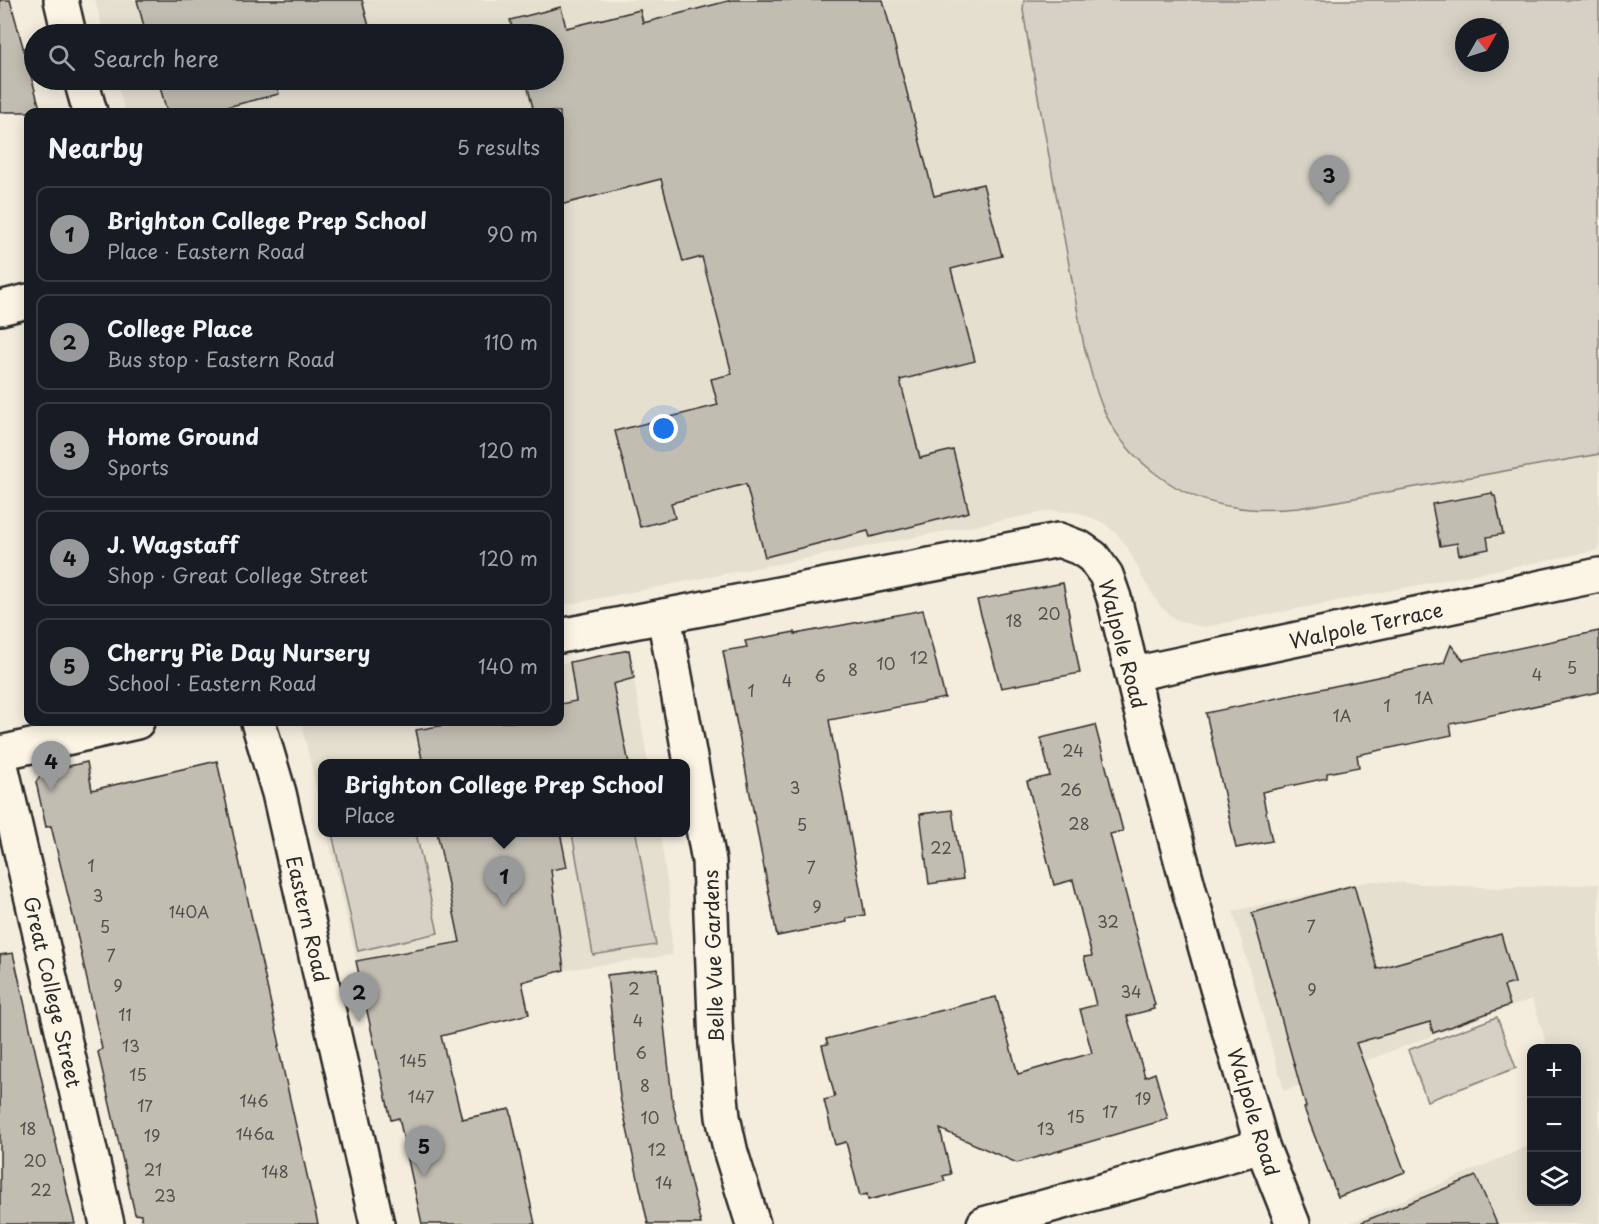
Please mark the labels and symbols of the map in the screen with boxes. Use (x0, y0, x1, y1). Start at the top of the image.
north arrow (1455, 18, 1509, 72)
pin: 3 (1310, 156, 1348, 205)
your location (649, 414, 678, 443)
street label: Walpole Road (1091, 576, 1155, 712)
street label: Walpole Terrace (1286, 594, 1446, 656)
house number: 20 (1038, 601, 1060, 625)
house number: 18 (1005, 608, 1023, 632)
house number: 12 (910, 645, 928, 669)
house number: 10 (877, 651, 895, 675)
house number: 5 (1567, 655, 1577, 679)
house number: 8 (848, 657, 858, 681)
house number: 4 (1532, 662, 1542, 686)
house number: 6 (814, 663, 826, 687)
house number: 4 (782, 668, 792, 692)
house number: 1 (747, 678, 755, 702)
house number: 1A (1415, 685, 1434, 709)
house number: 1 (1383, 693, 1391, 717)
house number: 1A (1333, 703, 1352, 727)
house number: 24 (1062, 738, 1084, 762)
pin: 4 (32, 742, 70, 791)
house number: 3 (790, 775, 800, 799)
house number: 26 (1060, 777, 1082, 801)
house number: 28 (1068, 811, 1090, 835)
house number: 5 (797, 812, 807, 836)
house number: 22 (930, 835, 952, 859)
house number: 1 (87, 853, 95, 877)
street label: Eastern Road (279, 853, 337, 985)
house number: 7 (806, 855, 816, 879)
pin: 1 (484, 856, 524, 906)
street label: Belle Vue Gardens (695, 869, 731, 1043)
house number: 3 (93, 883, 103, 907)
street label: Great College Street (16, 893, 90, 1091)
house number: 9 (812, 894, 822, 918)
house number: 140A (169, 899, 209, 923)
house number: 32 (1097, 909, 1119, 933)
house number: 5 (100, 914, 110, 938)
house number: 7 (1306, 914, 1316, 938)
house number: 7 (106, 943, 116, 967)
pin: 2 (340, 972, 378, 1022)
house number: 9 (113, 973, 123, 997)
house number: 2 (628, 976, 640, 1000)
house number: 9 (1307, 977, 1317, 1001)
house number: 34 (1120, 979, 1142, 1003)
house number: 11 (118, 1002, 132, 1026)
house number: 4 (633, 1008, 643, 1032)
house number: 13 (122, 1033, 140, 1057)
house number: 6 (635, 1040, 647, 1064)
street label: Walpole Road (1220, 1044, 1288, 1180)
house number: 145 (399, 1048, 427, 1072)
house number: 15 (129, 1062, 147, 1086)
house number: 8 (640, 1073, 650, 1097)
house number: 147 (408, 1084, 434, 1108)
house number: 19 (1135, 1086, 1151, 1110)
house number: 146 (239, 1088, 269, 1112)
house number: 17 (137, 1093, 153, 1117)
house number: 17 (1102, 1099, 1118, 1123)
house number: 15 (1067, 1104, 1085, 1128)
house number: 10 (641, 1105, 659, 1129)
house number: 18 (19, 1116, 37, 1140)
house number: 13 (1037, 1116, 1055, 1140)
house number: 146a (236, 1121, 274, 1145)
house number: 19 (144, 1123, 160, 1147)
pin: 5 (404, 1126, 444, 1176)
house number: 12 (648, 1137, 666, 1161)
house number: 20 (24, 1148, 46, 1172)
house number: 21 (144, 1157, 162, 1181)
house number: 148 (261, 1159, 289, 1183)
house number: 14 (655, 1170, 673, 1194)
house number: 22 (30, 1177, 52, 1201)
house number: 23 (154, 1183, 176, 1207)

